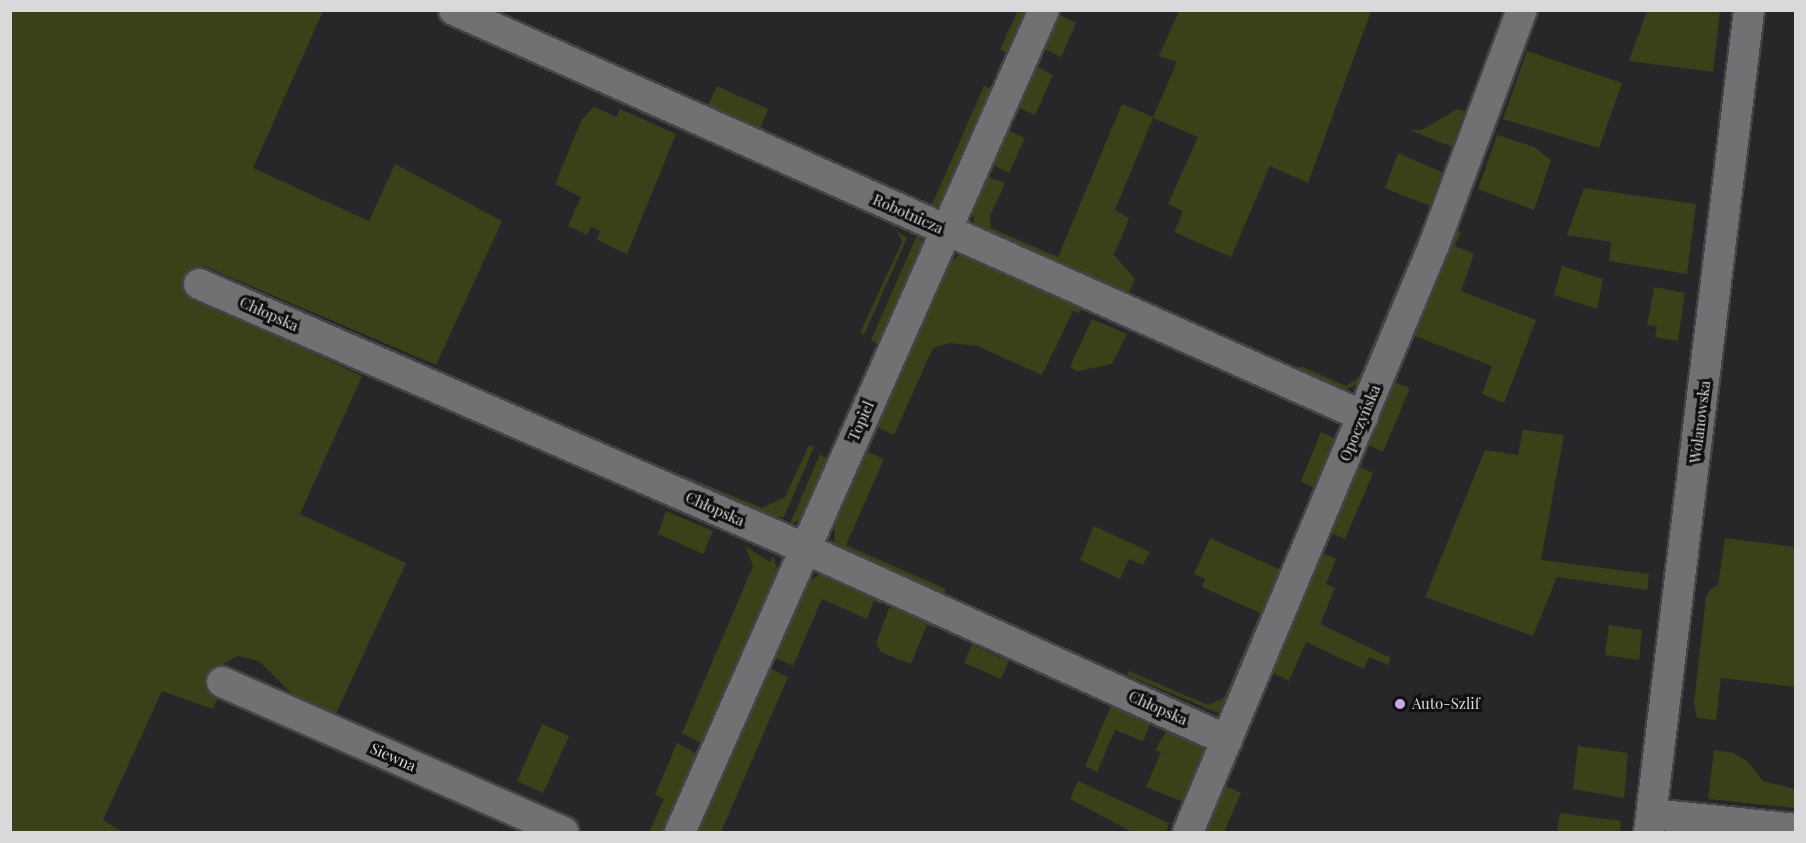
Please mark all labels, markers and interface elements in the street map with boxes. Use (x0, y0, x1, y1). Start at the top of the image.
street label: Robotnicza (870, 190, 946, 238)
street label: Chłopska (237, 293, 301, 335)
street label: Wolanowska (1686, 380, 1714, 464)
street label: Opoczyńska (1336, 382, 1384, 464)
street label: Topiel (844, 398, 878, 444)
street label: Chłopska (683, 488, 747, 530)
street label: Chłopska (1126, 687, 1190, 729)
place label: Auto-Szlif (1412, 695, 1480, 713)
marker: Auto-Szlif (1393, 697, 1407, 711)
street label: Siewna (367, 739, 419, 775)

